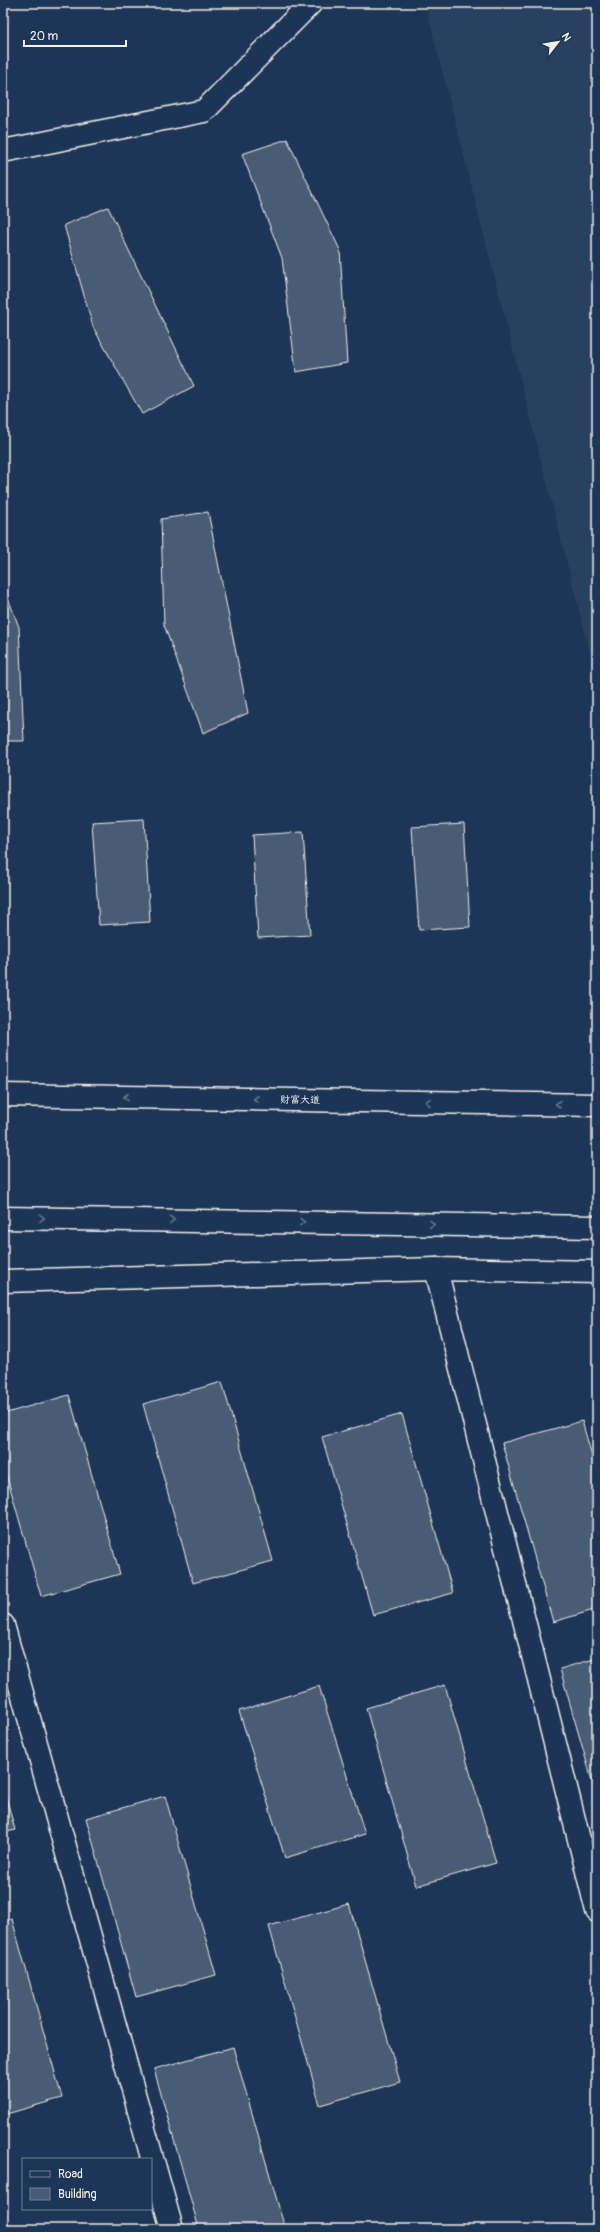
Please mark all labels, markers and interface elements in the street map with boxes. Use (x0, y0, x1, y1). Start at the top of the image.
scale bar (24, 22, 126, 48)
north arrow (538, 22, 578, 62)
text: 20 m (30, 29, 59, 44)
text: N (559, 31, 574, 44)
one-way arrow (123, 1093, 129, 1101)
street label: 财富大道 (280, 1094, 320, 1106)
one-way arrow (253, 1095, 259, 1103)
one-way arrow (425, 1098, 431, 1106)
one-way arrow (555, 1100, 561, 1108)
one-way arrow (39, 1214, 45, 1223)
one-way arrow (169, 1216, 175, 1225)
one-way arrow (299, 1218, 305, 1227)
one-way arrow (429, 1220, 435, 1229)
legend (22, 2158, 152, 2210)
text: Road (58, 2167, 83, 2182)
text: Building (58, 2187, 97, 2202)

